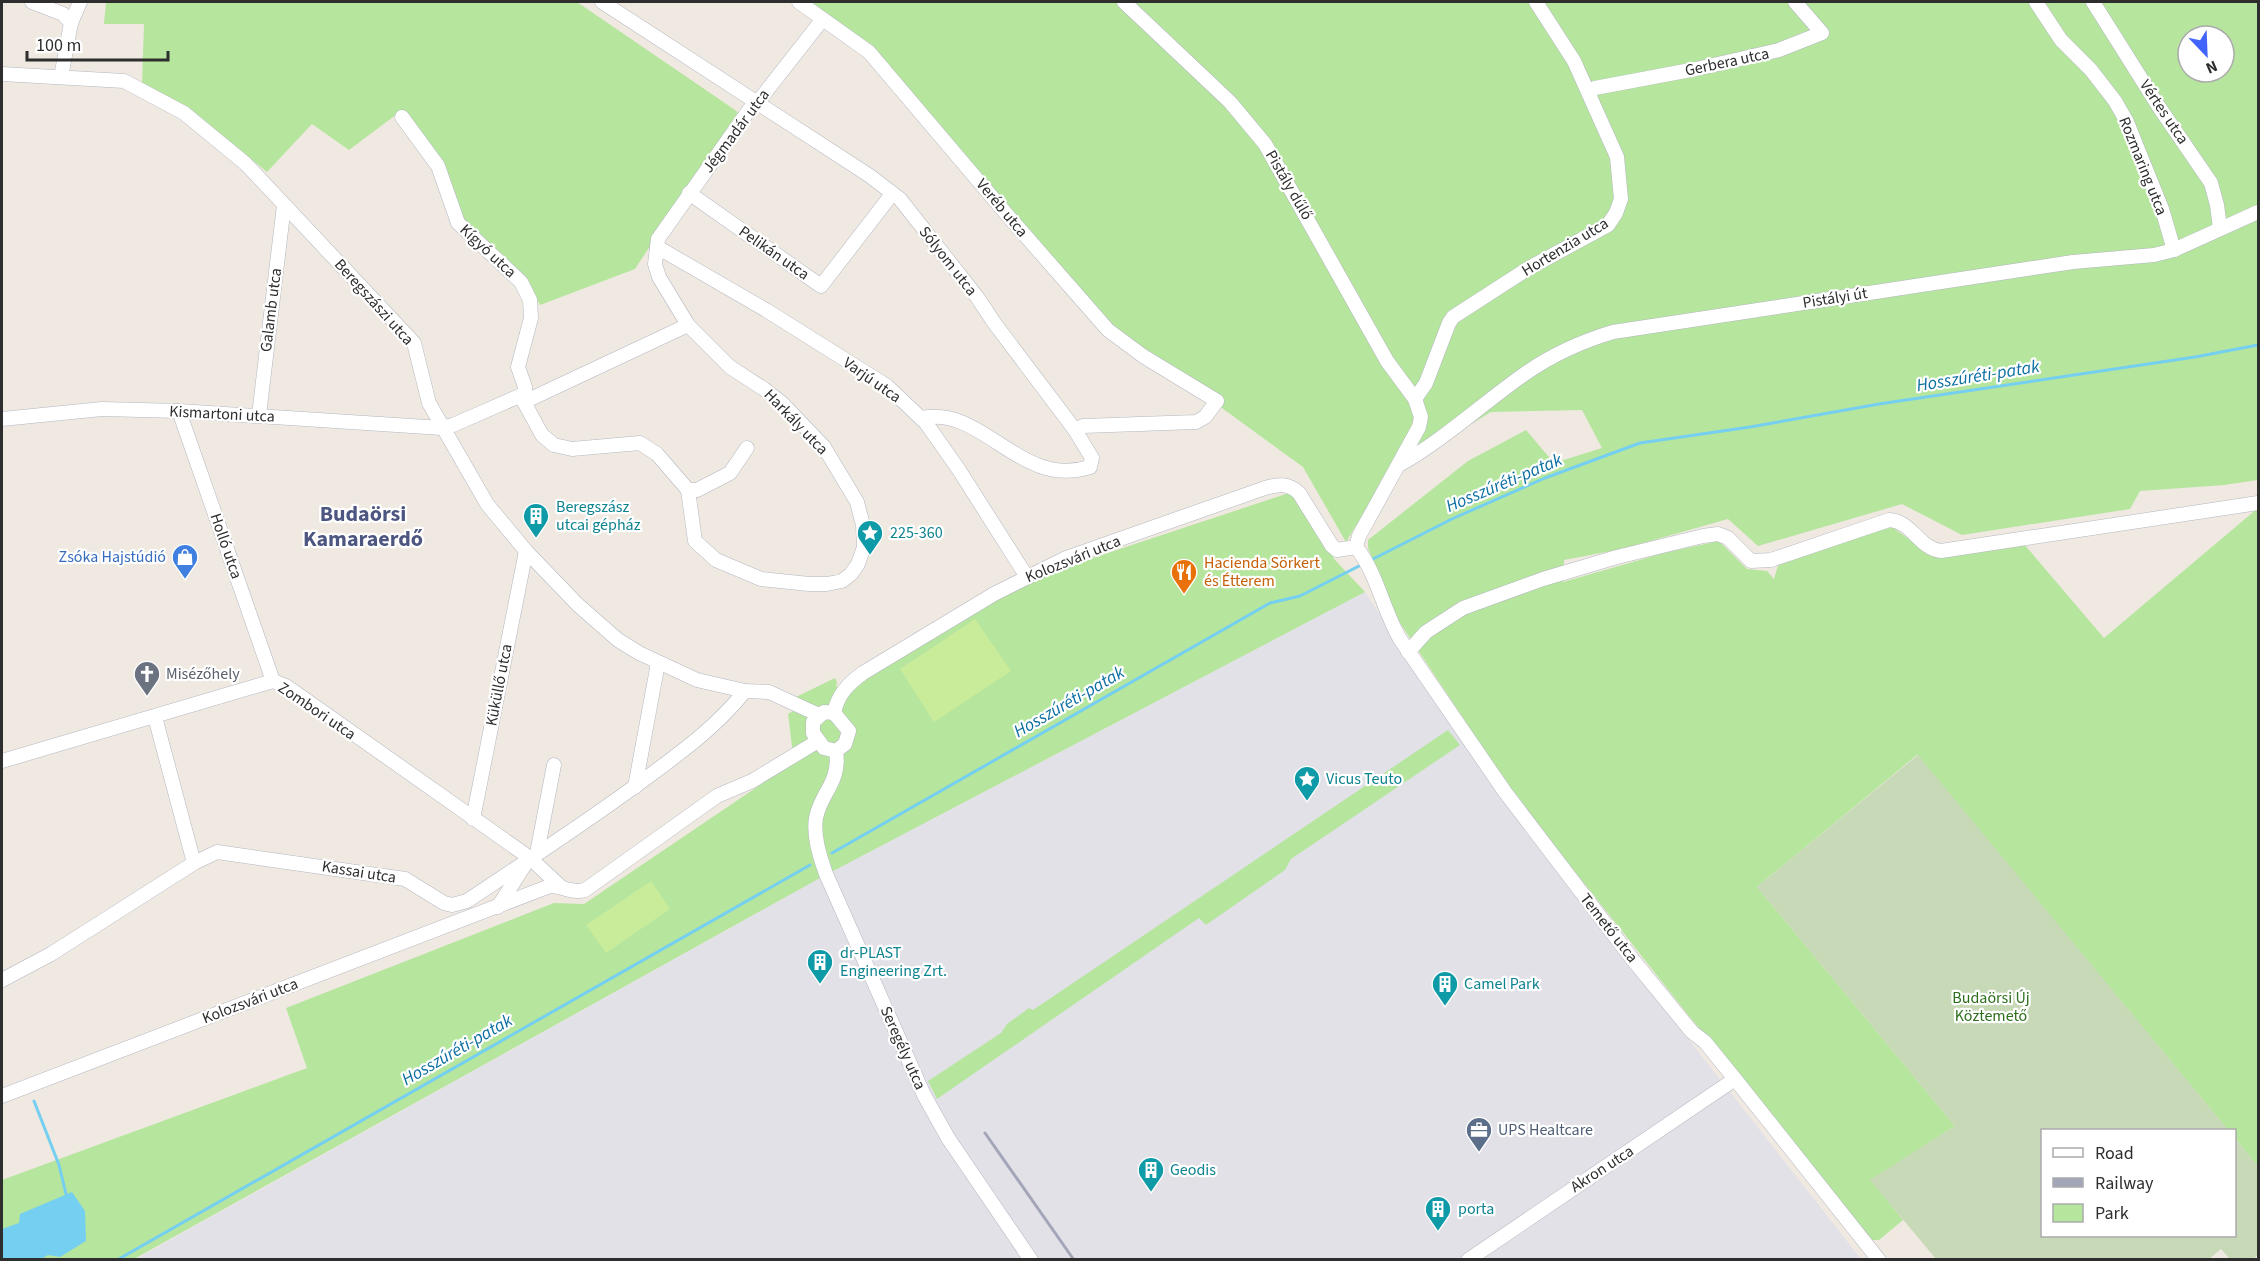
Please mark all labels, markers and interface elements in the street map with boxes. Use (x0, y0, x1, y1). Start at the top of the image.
scale bar (27, 24, 168, 62)
north arrow (2176, 24, 2236, 84)
text: 100 m (36, 33, 81, 58)
street label: Gerbera utca (1683, 42, 1771, 82)
text: N (2202, 55, 2221, 79)
street label: Vértes utca (2134, 75, 2194, 149)
street label: Jégmadár utca (697, 85, 775, 177)
street label: Rozmaring utca (2113, 114, 2173, 218)
street label: Pistály dűlő (1260, 146, 1318, 224)
street label: Veréb utca (971, 174, 1033, 242)
street label: Hortenzia utca (1517, 212, 1613, 282)
street label: Kígyó utca (455, 219, 521, 283)
street label: Pelikán utca (734, 221, 814, 285)
street label: Sólyom utca (914, 222, 982, 300)
street label: Beregszászi utca (329, 254, 419, 350)
street label: Galamb utca (255, 267, 287, 353)
street label: Pistályi út (1801, 282, 1870, 314)
street label: Varjú utca (838, 352, 906, 408)
water label: Hosszúréti-patak (1915, 354, 2042, 398)
street label: Harkály utca (759, 384, 833, 460)
street label: Kismartoni utca (169, 400, 275, 428)
water label: Hosszúréti-patak (1442, 447, 1566, 519)
place label: Beregszász utcai gépház (556, 496, 641, 536)
district label: Budaörsi Kamaraerdő (303, 498, 423, 555)
building icon: Beregszász utcai gépház (521, 501, 551, 539)
street label: Holló utca (204, 510, 248, 582)
place icon: 225-360 (855, 518, 885, 556)
place label: 225-360 (890, 522, 943, 544)
street label: Kolozsvári utca (1022, 530, 1124, 588)
shop icon: Zsóka Hajstúdió (170, 542, 200, 580)
place label: Zsóka Hajstúdió (59, 546, 166, 568)
place label: Hacienda Sörkert és Étterem (1204, 552, 1320, 592)
restaurant icon: Hacienda Sörkert és Étterem (1169, 557, 1199, 595)
street label: Küküllő utca (480, 642, 518, 728)
church icon: Misézőhely (132, 659, 162, 697)
water label: Hosszúréti-patak (1009, 660, 1129, 744)
place label: Misézőhely (166, 663, 240, 685)
street label: Zombori utca (274, 677, 360, 745)
place icon: Vicus Teuto (1292, 764, 1322, 802)
place label: Vicus Teuto (1326, 768, 1402, 790)
street label: Kassai utca (320, 855, 398, 889)
street label: Temető utca (1575, 889, 1643, 967)
place label: dr-PLAST Engineering Zrt. (840, 942, 947, 982)
building icon: dr-PLAST Engineering Zrt. (805, 947, 835, 985)
building icon: Camel Park (1430, 969, 1460, 1007)
street label: Kolozsvári utca (199, 973, 301, 1029)
place label: Camel Park (1464, 973, 1540, 995)
park label: Budaörsi Új Köztemető (1952, 987, 2030, 1027)
street label: Seregély utca (875, 1003, 931, 1093)
water label: Hosszúréti-patak (397, 1008, 517, 1092)
office icon: UPS Healtcare (1464, 1115, 1494, 1153)
place label: UPS Healtcare (1498, 1119, 1593, 1141)
legend (2041, 1129, 2236, 1237)
street label: Akron utca (1566, 1140, 1638, 1198)
text: Road (2095, 1141, 2134, 1166)
building icon: Geodis (1136, 1155, 1166, 1193)
place label: Geodis (1170, 1159, 1216, 1181)
text: Railway (2095, 1171, 2154, 1196)
building icon: porta (1423, 1194, 1453, 1232)
place label: porta (1458, 1198, 1494, 1220)
text: Park (2095, 1201, 2129, 1226)

